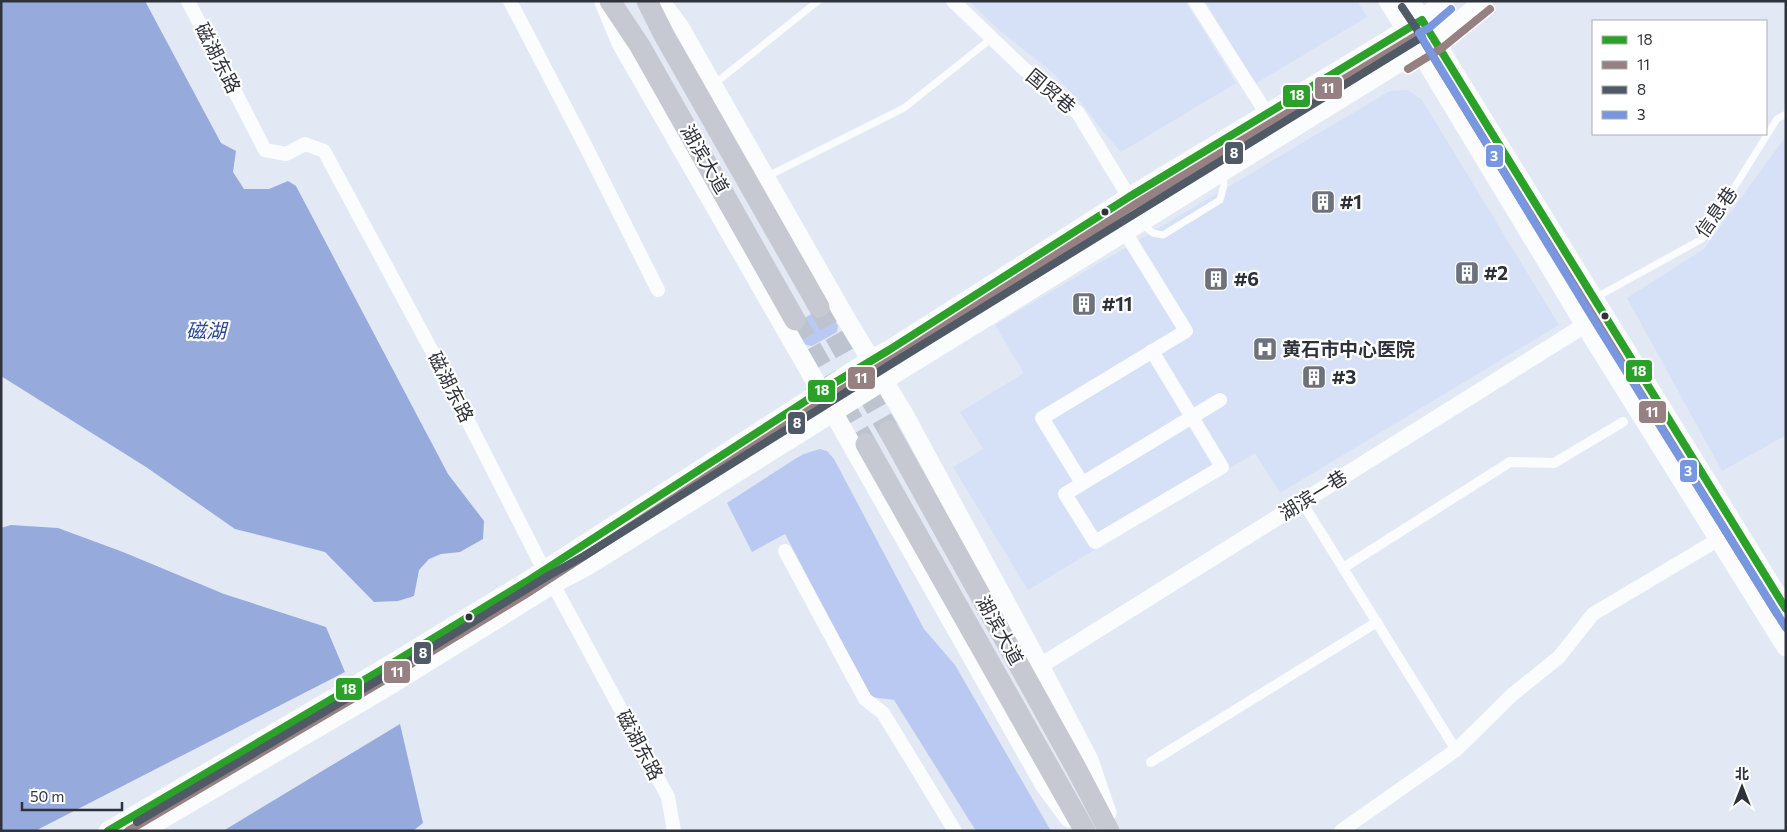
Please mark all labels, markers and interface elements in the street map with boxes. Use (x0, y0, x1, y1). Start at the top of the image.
street label: 磁湖东路 (191, 19, 246, 97)
legend (1592, 20, 1767, 135)
text: 18 (1637, 30, 1653, 48)
text: 11 (1637, 55, 1650, 73)
street label: 国贸巷 (1022, 63, 1081, 118)
line badge: 11 (1314, 76, 1343, 100)
text: 11 (1322, 79, 1334, 96)
text: 8 (1637, 80, 1646, 98)
line badge: 18 (1282, 84, 1311, 108)
text: 18 (1290, 86, 1305, 103)
text: 3 (1637, 105, 1646, 123)
street label: 湖滨大道 (676, 120, 734, 197)
line badge: 8 (1224, 141, 1244, 165)
text: 8 (1230, 144, 1239, 161)
line badge: 3 (1485, 144, 1504, 168)
text: 3 (1490, 147, 1498, 164)
street label: 信息巷 (1690, 182, 1741, 242)
building icon: #1 (1310, 189, 1336, 215)
place label: #1 (1340, 190, 1362, 213)
unlabelled marker (1100, 207, 1110, 217)
building icon: #2 (1454, 260, 1480, 286)
place label: #2 (1484, 261, 1508, 284)
building icon: #6 (1203, 266, 1229, 292)
place label: #6 (1234, 267, 1259, 290)
building icon: #11 (1071, 291, 1097, 317)
place label: #11 (1102, 292, 1132, 315)
unlabelled marker (1600, 311, 1610, 321)
water label: 磁湖 (186, 318, 229, 342)
hospital icon: 黄石市中心医院 (1252, 336, 1278, 362)
place label: 黄石市中心医院 (1282, 337, 1415, 360)
street label: 磁湖东路 (424, 348, 479, 426)
line badge: 18 (1625, 359, 1653, 383)
text: 18 (1632, 362, 1647, 379)
building icon: #3 (1301, 364, 1327, 390)
place label: #3 (1332, 365, 1356, 388)
line badge: 11 (847, 366, 876, 390)
text: 11 (855, 369, 867, 386)
line badge: 18 (807, 379, 836, 403)
text: 18 (815, 381, 830, 398)
line badge: 11 (1638, 400, 1667, 424)
text: 11 (1646, 403, 1658, 420)
line badge: 8 (787, 411, 806, 435)
text: 8 (793, 414, 802, 431)
line badge: 3 (1679, 459, 1698, 483)
text: 3 (1684, 462, 1692, 479)
street label: 湖滨一巷 (1274, 465, 1351, 524)
street label: 湖滨大道 (972, 591, 1029, 669)
unlabelled marker (464, 612, 474, 622)
line badge: 8 (413, 641, 432, 665)
text: 8 (419, 644, 428, 661)
line badge: 11 (383, 660, 411, 684)
text: 11 (391, 663, 403, 680)
line badge: 18 (335, 677, 363, 701)
text: 18 (342, 680, 357, 697)
street label: 磁湖东路 (612, 706, 668, 784)
north arrow (1717, 762, 1767, 812)
text: 北 (1735, 765, 1749, 782)
scale bar (22, 780, 122, 812)
text: 50 m (30, 787, 64, 805)

